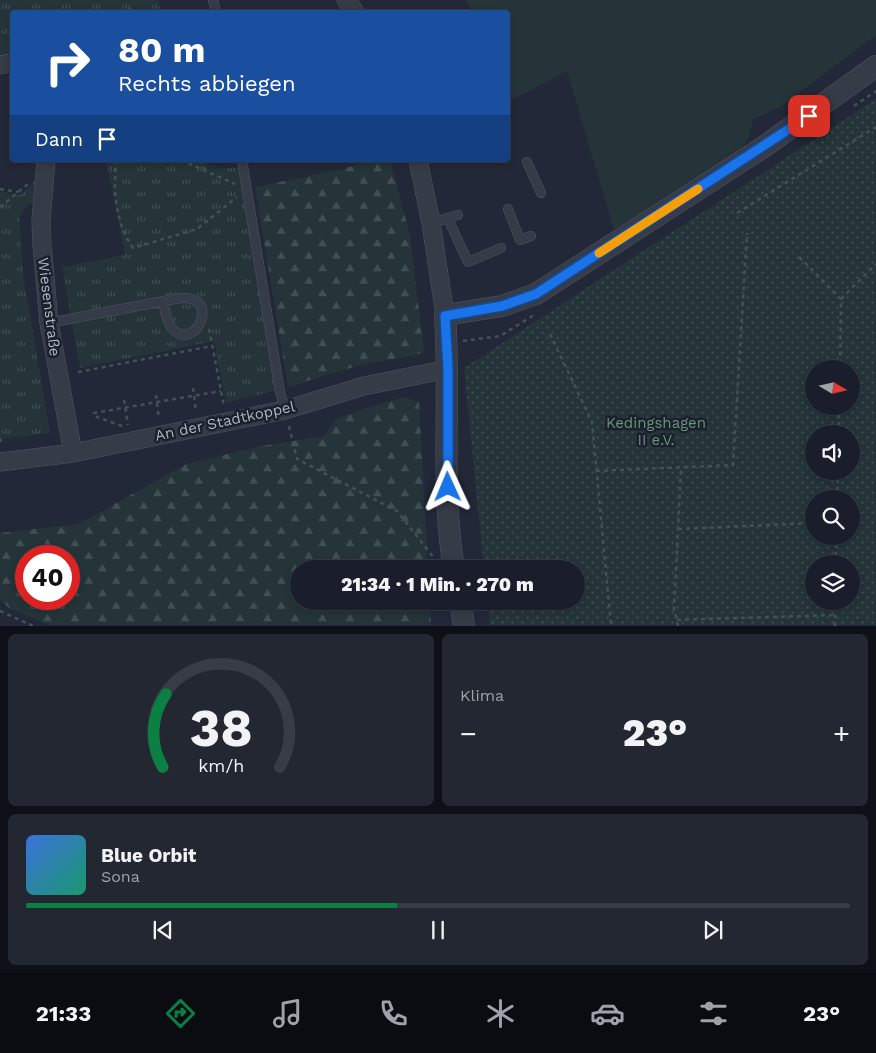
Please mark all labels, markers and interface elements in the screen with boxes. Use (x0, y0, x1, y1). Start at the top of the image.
text: 80 m (118, 29, 205, 71)
icon: right (35, 30, 100, 95)
text: Rechts abbiegen (118, 71, 296, 96)
pin (788, 95, 830, 137)
icon: arrive (795, 102, 823, 130)
icon: arrive (93, 125, 121, 153)
text: Dann (35, 128, 83, 151)
street label: Wiesenstraße (34, 257, 64, 357)
north arrow (805, 360, 860, 415)
map controls (805, 360, 860, 610)
street label: An der Stadtkoppel (153, 397, 297, 445)
park label: Kedingshagen II e.V. (606, 414, 706, 449)
button: sound (805, 425, 860, 480)
position arrow (421, 460, 473, 512)
button: search (805, 490, 860, 545)
speed limit sign: 40 (15, 545, 80, 610)
button: layers (805, 555, 860, 610)
text: 21:34 · 1 Min. · 270 m (341, 573, 534, 596)
text: Klima (460, 686, 504, 705)
text: 38 (189, 698, 253, 759)
text: 23° (623, 711, 687, 755)
text: − (460, 717, 477, 750)
text: + (833, 717, 850, 750)
text: km/h (198, 755, 244, 776)
text: Blue Orbit (101, 844, 196, 867)
text: Sona (101, 867, 140, 886)
icon: previous (149, 916, 177, 944)
icon: pause (424, 916, 452, 944)
icon: next (699, 916, 727, 944)
icon: directions (163, 996, 198, 1031)
icon: music (270, 996, 305, 1031)
icon: phone (376, 996, 411, 1031)
icon: climate (483, 996, 518, 1031)
icon: car (590, 996, 625, 1031)
icon: filters (696, 996, 731, 1031)
text: 21:33 (36, 1001, 91, 1026)
text: 23° (803, 1001, 840, 1026)

